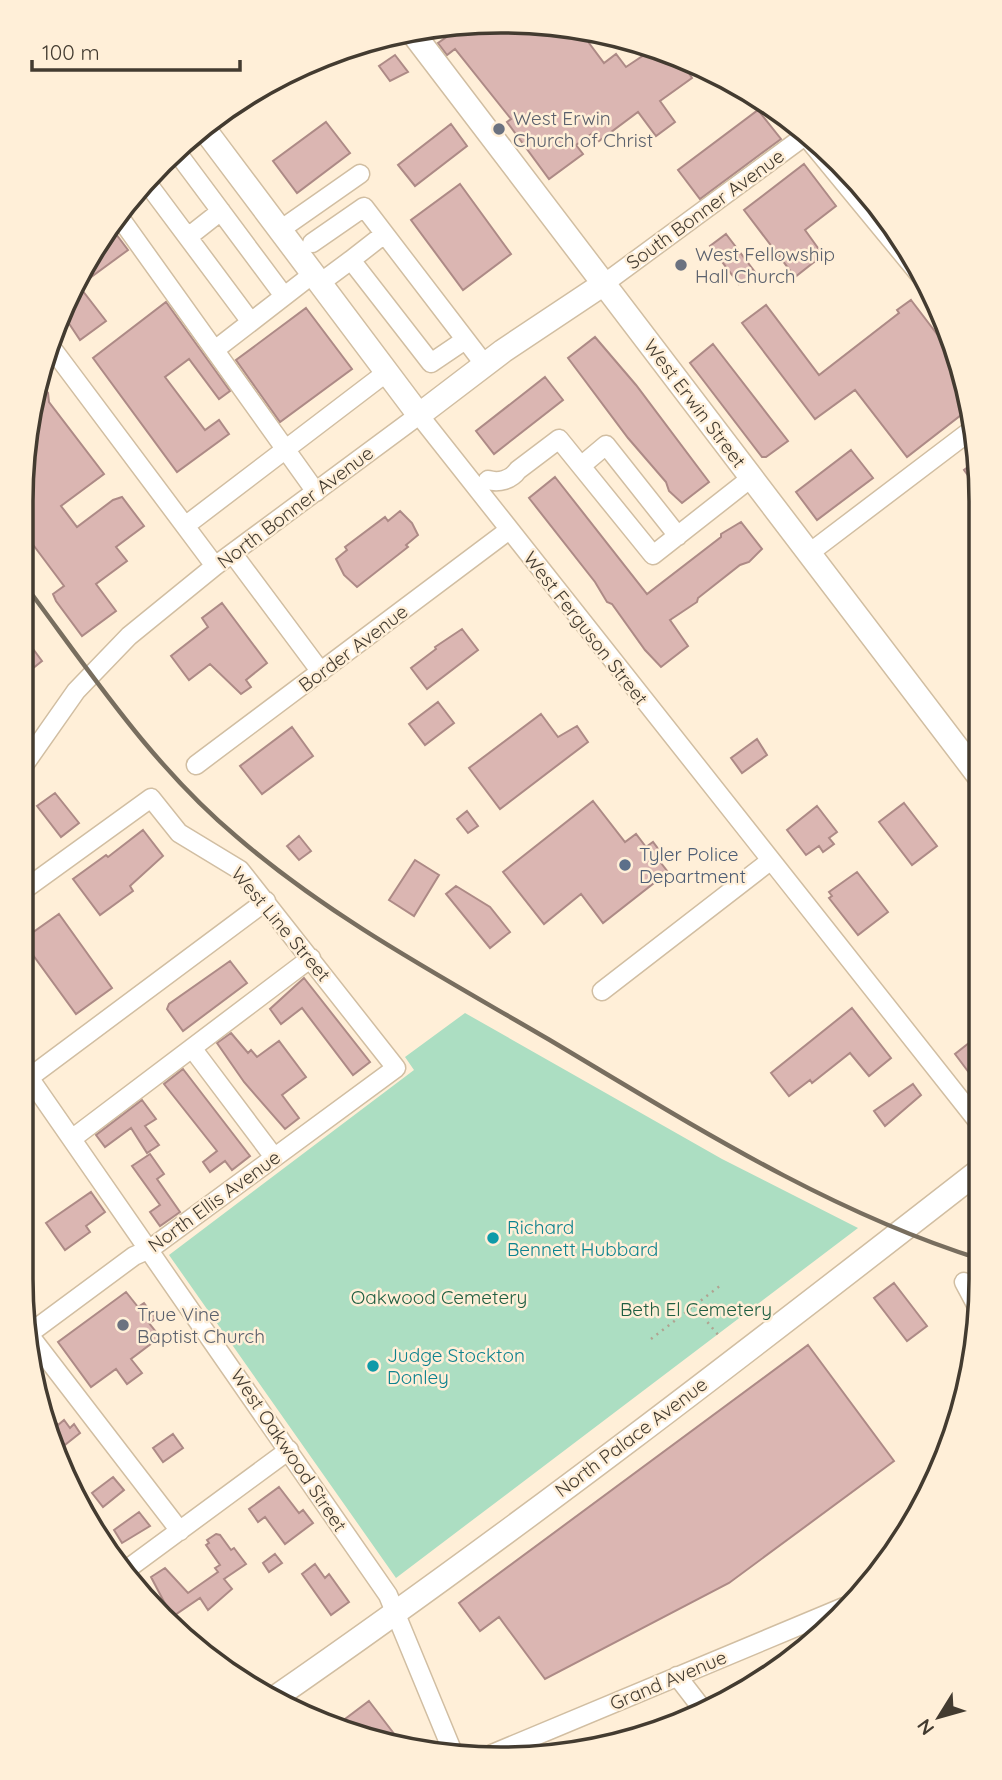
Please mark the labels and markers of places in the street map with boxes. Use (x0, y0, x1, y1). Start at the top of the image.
place label: West Erwin Church of Christ (513, 106, 653, 152)
marker: West Erwin Church of Christ (491, 121, 507, 137)
place label: West Fellowship Hall Church (695, 242, 835, 288)
marker: West Fellowship Hall Church (673, 257, 689, 273)
place label: Tyler Police Department (639, 842, 746, 888)
marker: Tyler Police Department (617, 857, 633, 873)
place label: Richard Bennett Hubbard (507, 1215, 658, 1261)
marker: Richard Bennett Hubbard (485, 1230, 501, 1246)
place label: True Vine Baptist Church (137, 1302, 265, 1348)
marker: True Vine Baptist Church (115, 1317, 131, 1333)
place label: Judge Stockton Donley (387, 1343, 525, 1389)
marker: Judge Stockton Donley (365, 1358, 381, 1374)

